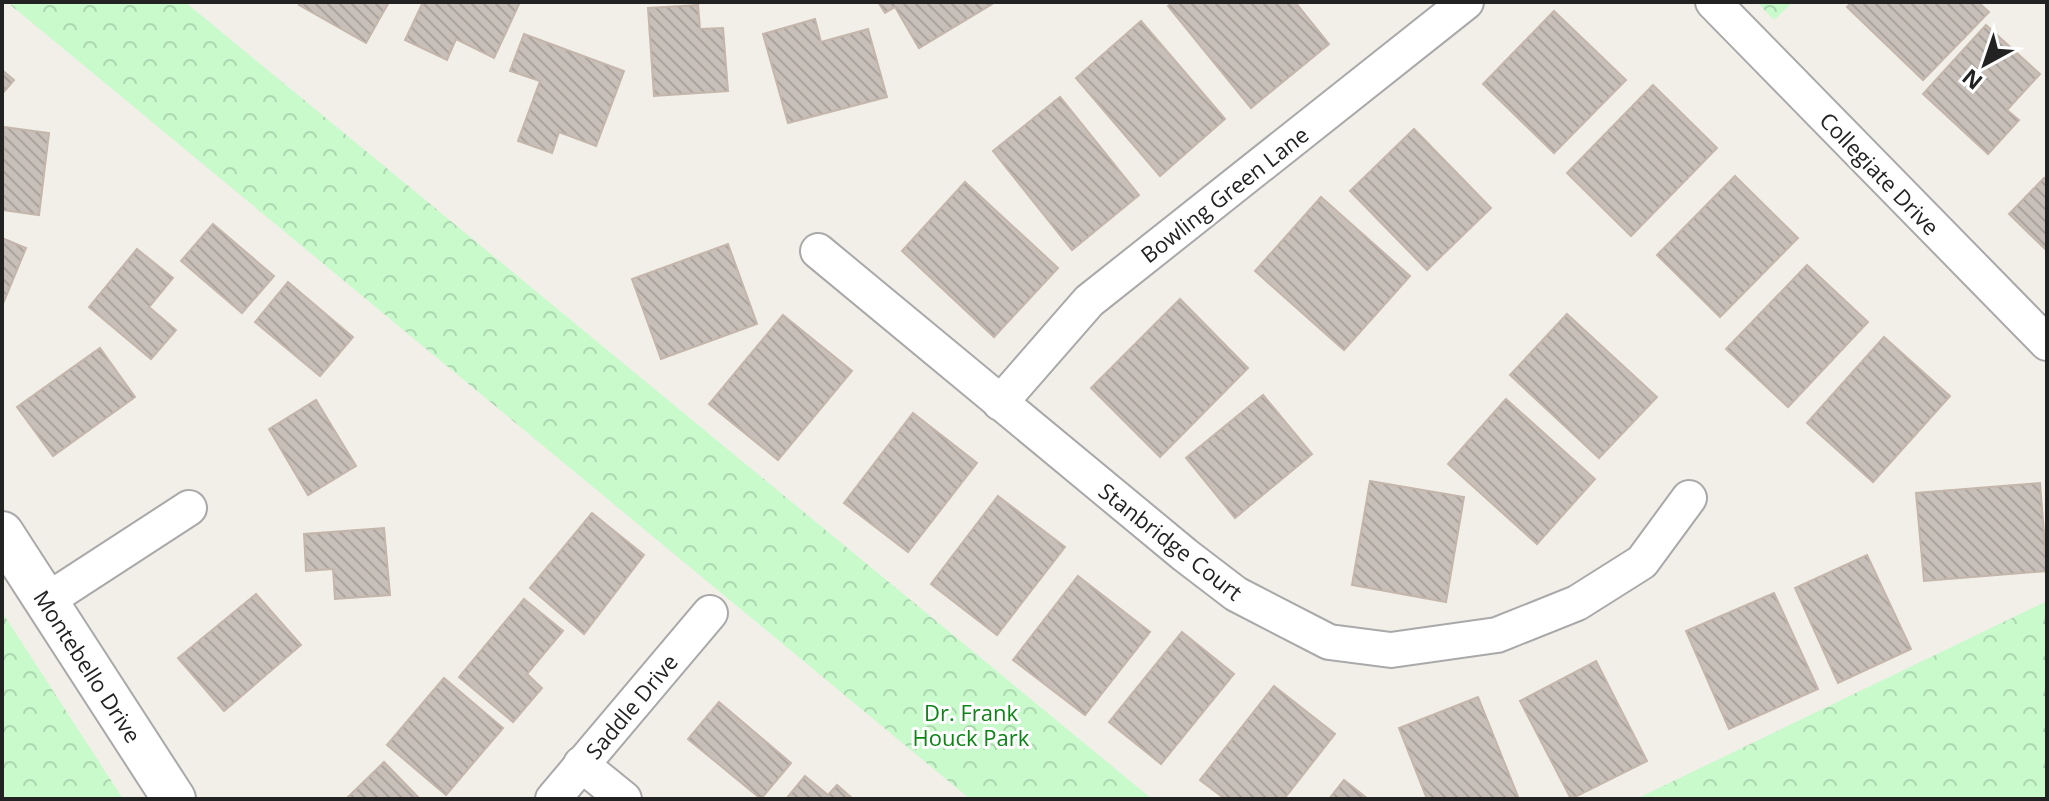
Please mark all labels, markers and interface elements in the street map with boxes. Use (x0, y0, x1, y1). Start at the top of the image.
north arrow (1945, 24, 2025, 104)
text: N (1955, 63, 1988, 97)
street label: Collegiate Drive (1814, 105, 1946, 241)
street label: Bowling Green Lane (1134, 119, 1314, 269)
street label: Stanbridge Court (1093, 475, 1249, 607)
street label: Montebello Drive (27, 584, 149, 748)
street label: Saddle Drive (578, 647, 684, 765)
park label: Dr. Frank Houck Park (913, 697, 1030, 752)

